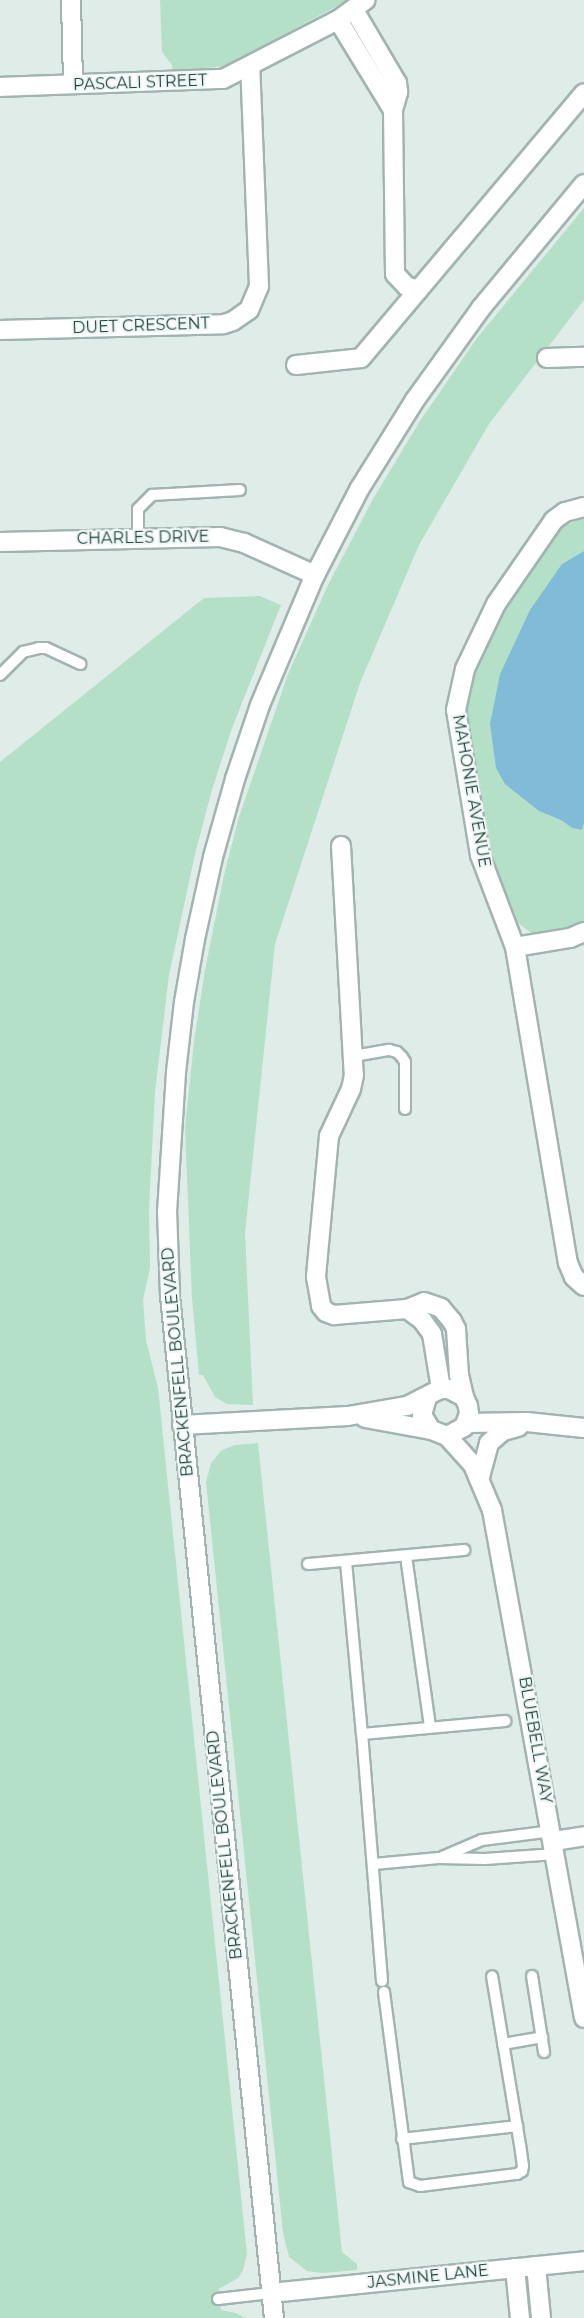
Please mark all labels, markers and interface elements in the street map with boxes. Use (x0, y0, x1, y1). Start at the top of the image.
street label: PASCALI STREET (73, 71, 207, 95)
street label: DUET CRESCENT (72, 314, 210, 338)
street label: CHARLES DRIVE (77, 527, 209, 549)
street label: MAHONIE AVENUE (448, 713, 494, 869)
street label: BRACKENFELL BOULEVARD (158, 1246, 198, 1478)
street label: BLUEBELL WAY (514, 1675, 556, 1805)
street label: BRACKENFELL BOULEVARD (203, 1730, 247, 1960)
street label: JASMINE LANE (366, 2261, 490, 2293)

